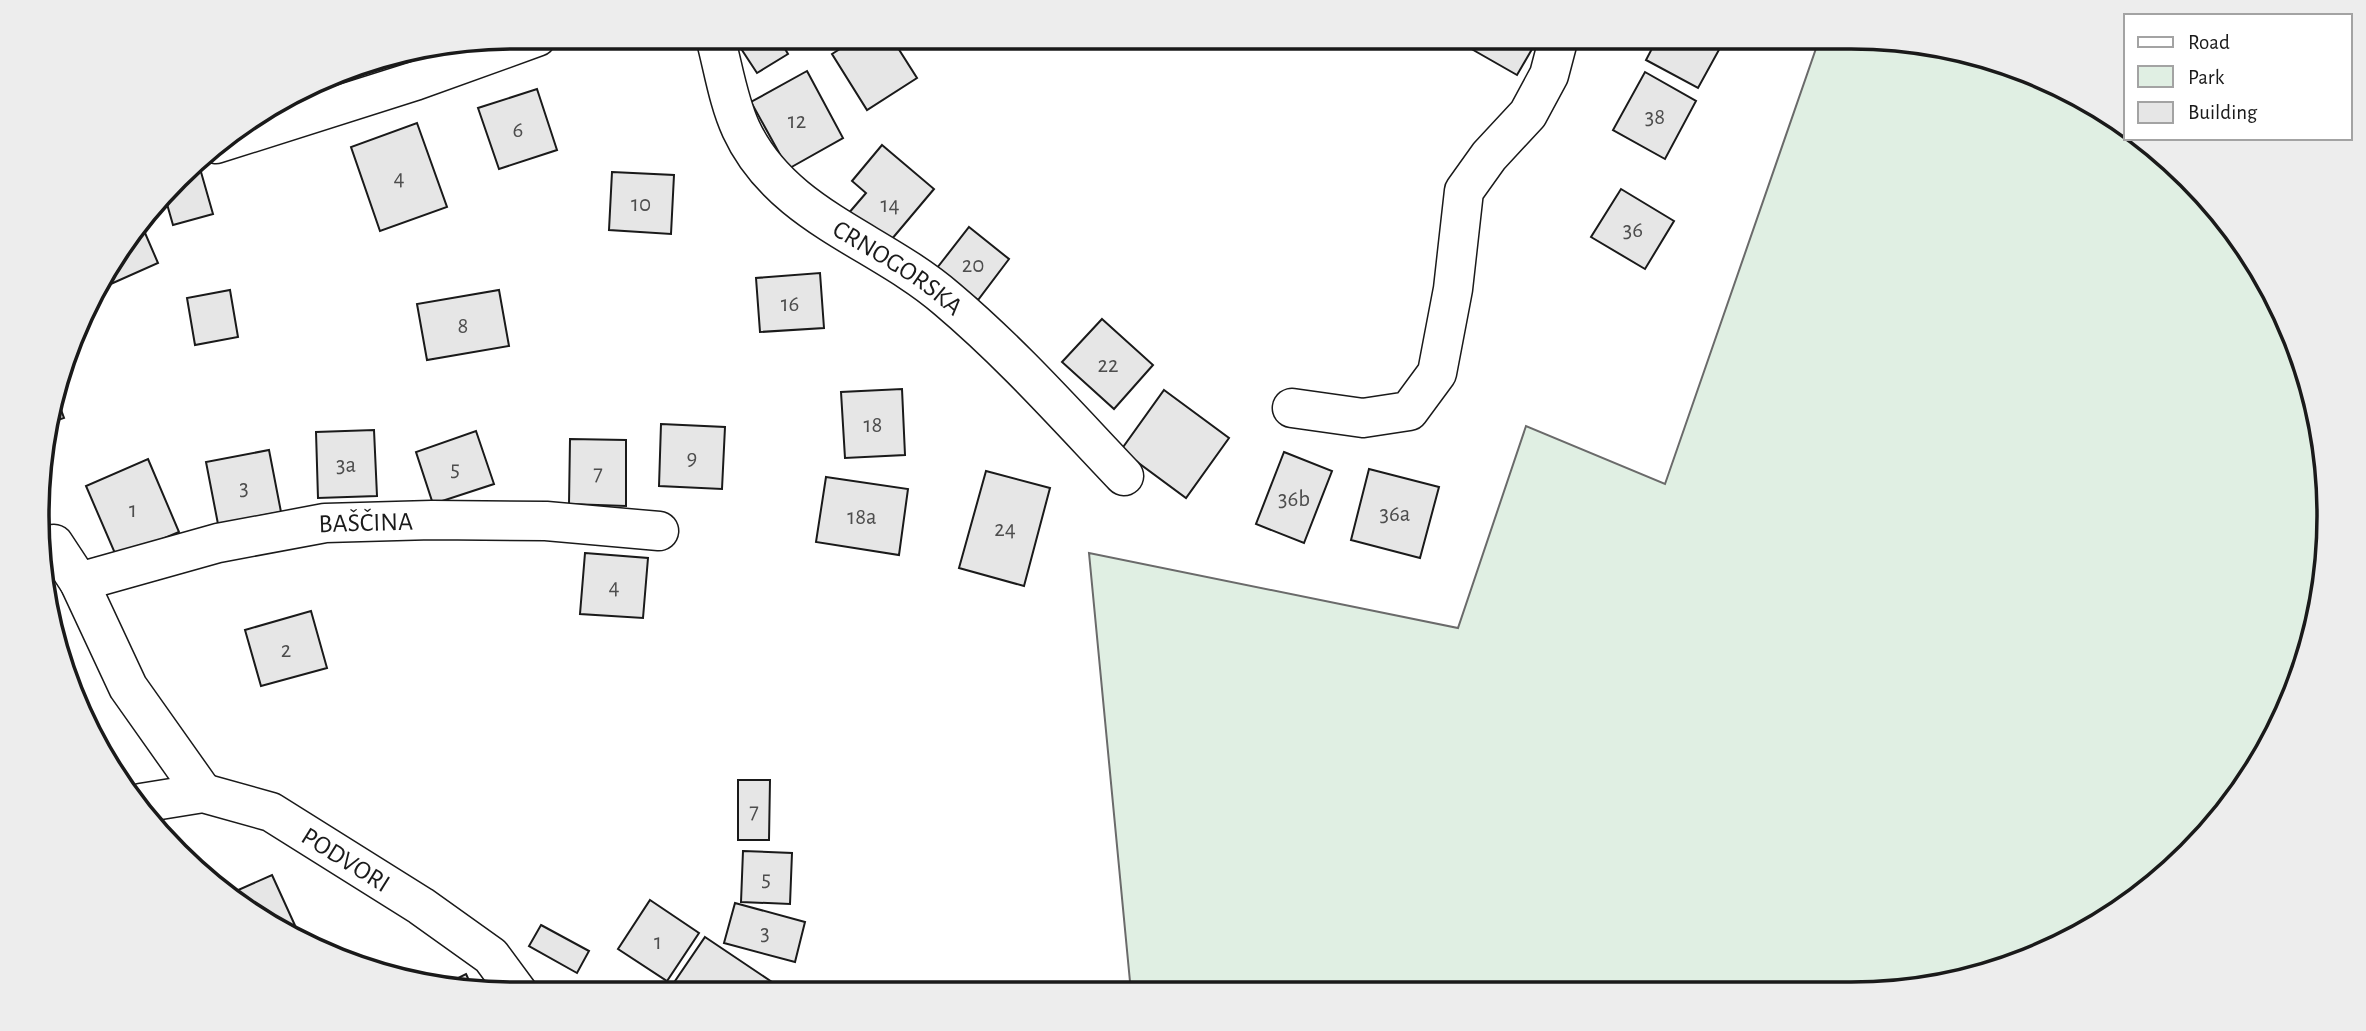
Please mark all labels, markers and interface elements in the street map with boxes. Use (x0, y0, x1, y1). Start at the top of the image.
legend (2124, 14, 2352, 140)
text: Road (2188, 32, 2230, 53)
text: Park (2188, 67, 2225, 88)
text: Building (2188, 102, 2258, 123)
house number: 38 (1645, 106, 1665, 129)
house number: 12 (788, 110, 806, 133)
house number: 6 (513, 119, 523, 142)
house number: 4 (393, 167, 405, 190)
house number: 10 (631, 193, 651, 216)
house number: 14 (881, 194, 899, 217)
street label: CRNOGORSKA (828, 216, 967, 320)
house number: 36 (1623, 219, 1643, 242)
house number: 20 (962, 254, 984, 277)
house number: 16 (781, 293, 799, 316)
house number: 8 (458, 315, 468, 338)
house number: 22 (1098, 354, 1118, 377)
house number: 18 (864, 414, 882, 437)
house number: 9 (687, 447, 697, 470)
house number: 3a (336, 454, 356, 477)
house number: 5 (450, 458, 460, 481)
house number: 7 (593, 462, 603, 485)
house number: 3 (239, 477, 249, 500)
house number: 36b (1278, 488, 1310, 511)
house number: 1 (129, 499, 137, 522)
house number: 36a (1380, 503, 1410, 526)
house number: 18a (847, 506, 877, 529)
street label: BAŠČINA (318, 509, 413, 537)
house number: 24 (994, 518, 1016, 541)
house number: 4 (608, 576, 620, 599)
house number: 2 (281, 639, 291, 662)
house number: 7 (749, 800, 759, 823)
street label: PODVORI (297, 823, 394, 897)
house number: 5 (761, 868, 771, 891)
house number: 3 (760, 922, 770, 945)
house number: 1 (654, 931, 662, 954)

